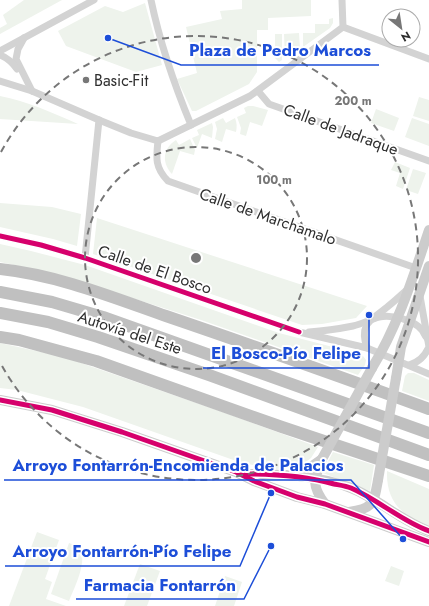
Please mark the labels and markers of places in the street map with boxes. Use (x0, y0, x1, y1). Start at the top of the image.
callout: Plaza de Pedro Marcos (181, 36, 379, 65)
place label: Basic-Fit (94, 69, 148, 92)
marker: Basic-Fit (81, 75, 91, 85)
centre of rings (189, 251, 203, 265)
callout: El Bosco-Pío Felipe (203, 339, 369, 368)
callout: Arroyo Fontarrón-Encomienda de Palacios (4, 451, 351, 480)
callout: Arroyo Fontarrón-Pío Felipe (5, 537, 240, 566)
callout: Farmacia Fontarrón (76, 570, 244, 599)

